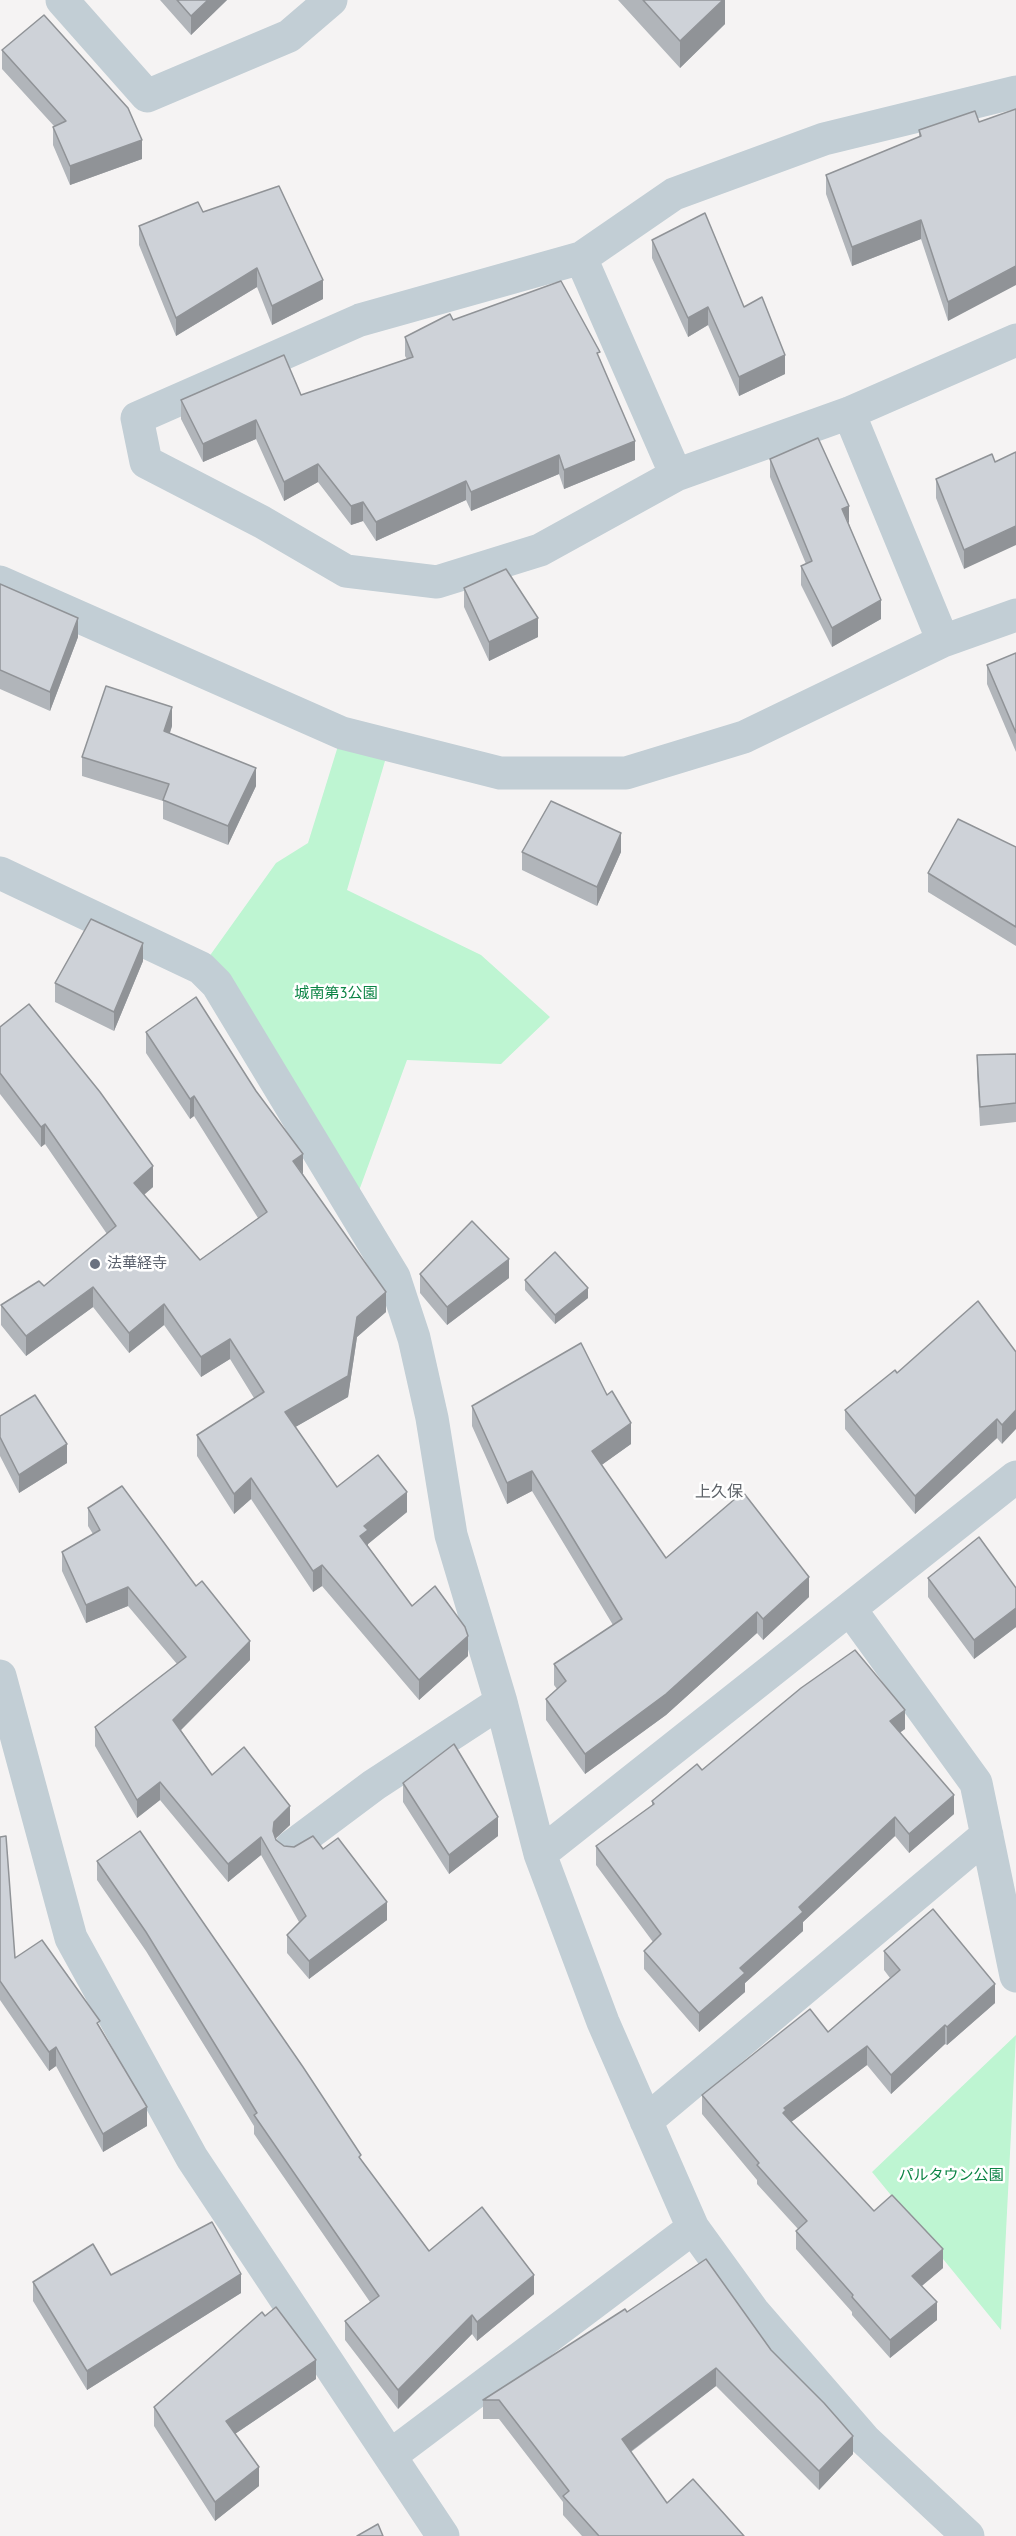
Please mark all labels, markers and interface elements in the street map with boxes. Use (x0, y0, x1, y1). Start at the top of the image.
park label: 城南第3公園 (294, 985, 378, 1003)
place label: 法華経寺 (107, 1255, 167, 1273)
marker: 法華経寺 (88, 1257, 102, 1271)
district label: 上久保 (695, 1482, 743, 1502)
park label: パルタウン公園 (899, 2167, 1003, 2185)

